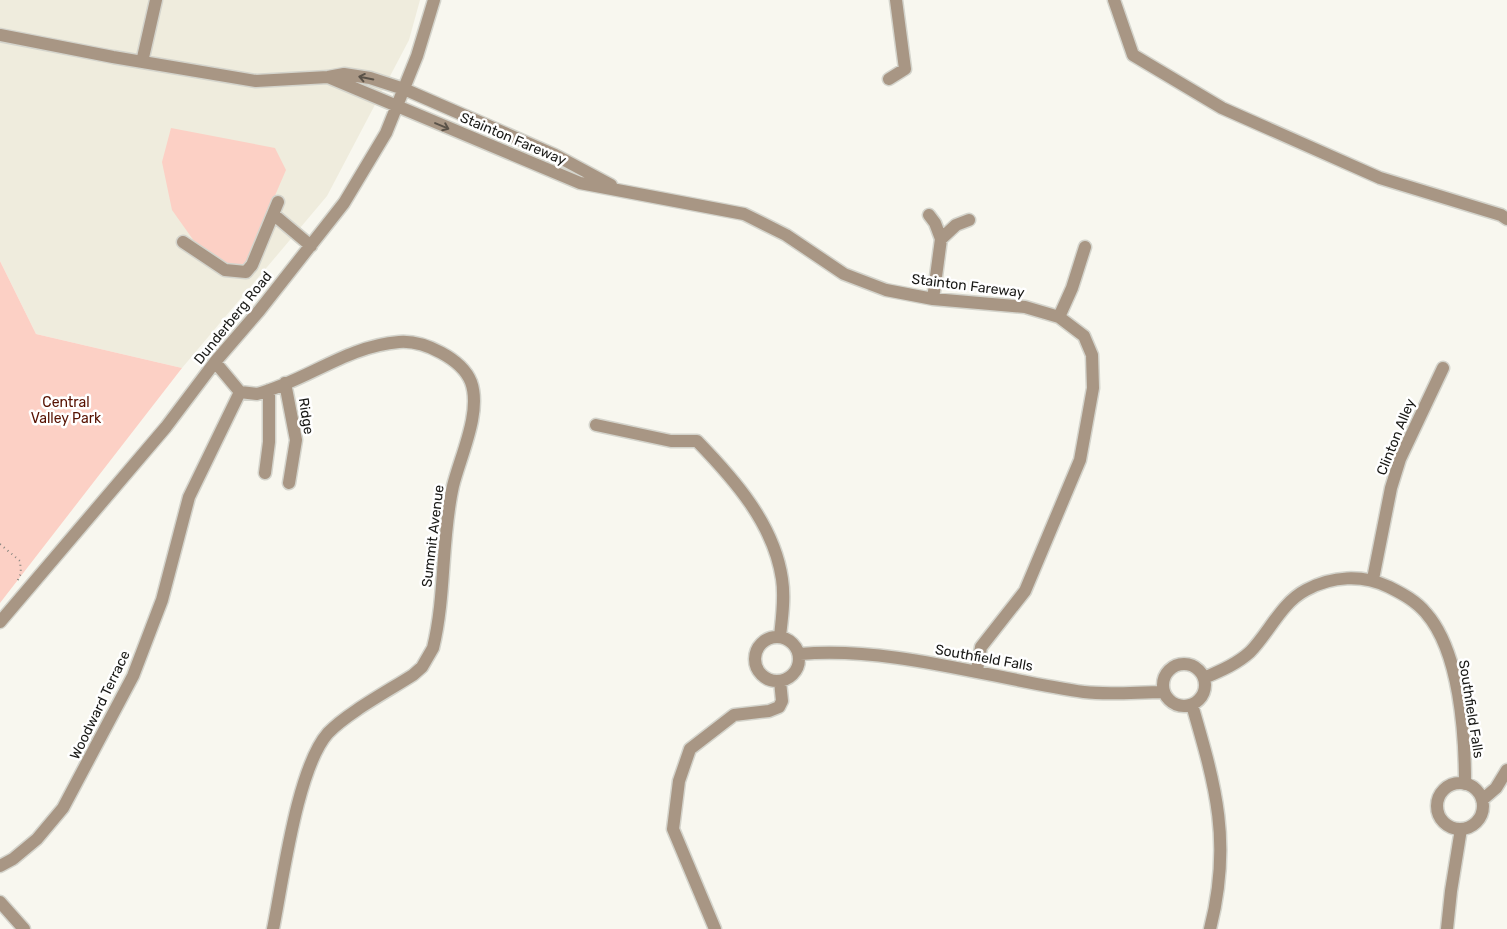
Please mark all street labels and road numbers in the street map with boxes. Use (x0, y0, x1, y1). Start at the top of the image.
street label: Stainton Fareway (457, 109, 569, 169)
street label: Dunderberg Road (190, 268, 276, 368)
street label: Stainton Fareway (911, 271, 1026, 301)
street label: Ridge (295, 396, 317, 436)
street label: Clinton Alley (1373, 396, 1419, 478)
street label: Summit Avenue (418, 484, 448, 588)
street label: Southfield Falls (934, 641, 1034, 675)
street label: Woodward Terrace (66, 648, 134, 762)
street label: Southfield Falls (1455, 659, 1487, 759)

